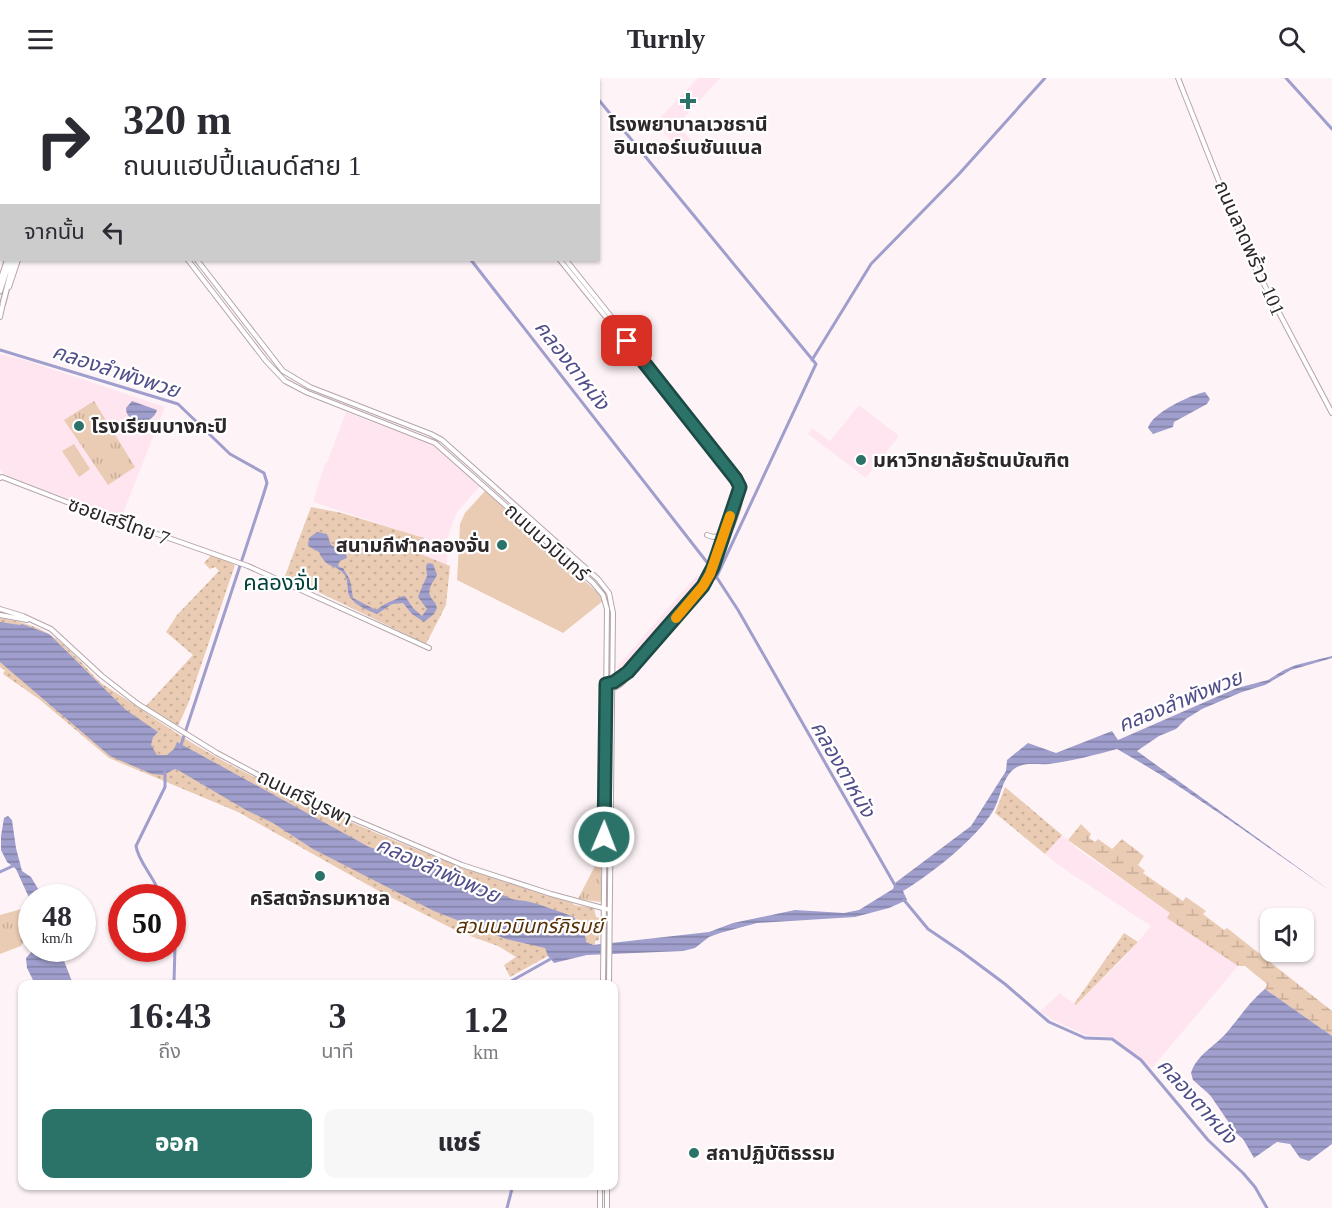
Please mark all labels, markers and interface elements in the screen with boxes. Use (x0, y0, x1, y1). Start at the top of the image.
icon: menu (24, 23, 57, 56)
icon: search (1275, 23, 1308, 56)
text: Turnly (627, 24, 705, 54)
marker: โรงพยาบาลเวชธานี อินเตอร์เนชันแนล (679, 92, 697, 110)
text: 320 m (123, 97, 232, 143)
icon: right (24, 102, 102, 180)
place label: โรงพยาบาลเวชธานี อินเตอร์เนชันแนล (608, 113, 768, 158)
text: ถนนแฮปปี้แลนด์สาย 1 (123, 151, 362, 181)
street label: ถนนลาดพร้าว 101 (1210, 177, 1290, 319)
icon: left (97, 216, 130, 249)
text: จากนั้น (24, 219, 85, 244)
pin (601, 315, 652, 366)
water label: คลองตาหนัง (530, 316, 615, 416)
icon: arrive (610, 324, 643, 357)
water label: คลองลำพังพวย (50, 339, 184, 403)
place label: โรงเรียนบางกะปิ (91, 415, 227, 437)
marker: โรงเรียนบางกะปิ (72, 419, 86, 433)
place label: มหาวิทยาลัยรัตนบัณฑิต (873, 449, 1070, 471)
marker: มหาวิทยาลัยรัตนบัณฑิต (854, 453, 868, 467)
street label: ซอยเสรีไทย 7 (65, 492, 173, 550)
street label: ถนนนวมินทร์ (501, 499, 594, 586)
place label: สนามกีฬาคลองจั่น (336, 532, 490, 556)
marker: สนามกีฬาคลองจั่น (495, 538, 509, 552)
district label: คลองจั่น (243, 568, 319, 595)
water label: คลองลำพังพวย (1114, 665, 1247, 737)
water label: คลองตาหนัง (806, 717, 881, 823)
street label: ถนนศรีบูรพา (253, 765, 356, 831)
position arrow (572, 805, 636, 869)
water label: คลองลำพังพวย (373, 832, 505, 908)
marker: คริสตจักรมหาชล (313, 869, 327, 883)
speed limit sign: 50 (108, 884, 186, 962)
place label: คริสตจักรมหาชล (250, 887, 390, 909)
text: 48 (42, 899, 72, 932)
map controls (1260, 908, 1314, 962)
button: sound (1260, 908, 1314, 962)
park label: สวนนวมินทร์ภิรมย์ (455, 915, 607, 937)
text: km/h (42, 930, 72, 946)
text: 16:43 (128, 996, 212, 1036)
text: 3 (329, 996, 347, 1036)
text: 1.2 (463, 1000, 508, 1040)
text: ถึง (158, 1040, 181, 1062)
text: นาที (321, 1040, 354, 1062)
text: km (473, 1041, 499, 1063)
water label: คลองตาหนัง (1152, 1053, 1243, 1150)
button: ออก (42, 1109, 312, 1178)
button: แชร์ (324, 1109, 594, 1178)
place label: สถาปฏิบัติธรรม (706, 1142, 835, 1164)
marker: สถาปฏิบัติธรรม (687, 1146, 701, 1160)

